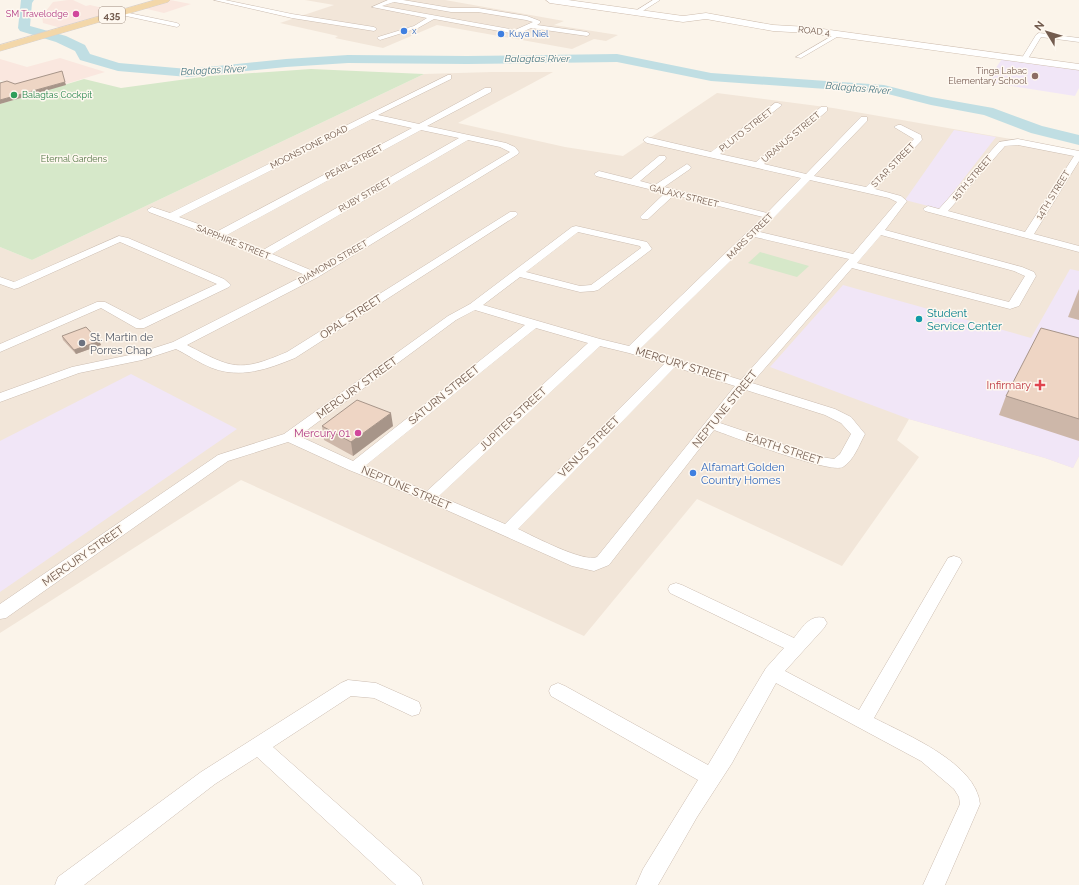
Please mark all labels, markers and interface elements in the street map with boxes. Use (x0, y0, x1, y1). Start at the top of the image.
road number: 435 (99, 7, 125, 23)
place label: SM Travelodge (6, 9, 69, 19)
marker: SM Travelodge (71, 9, 81, 19)
north arrow (1027, 12, 1067, 52)
text: N (1032, 19, 1047, 33)
street label: ROAD 4 (797, 24, 831, 38)
marker: x (399, 26, 409, 36)
place label: x (412, 26, 417, 36)
marker: Kuya Niel (496, 29, 506, 39)
place label: Kuya Niel (509, 29, 549, 39)
water label: Balagtas River (504, 53, 570, 64)
water label: Balagtas River (180, 63, 246, 77)
place label: Tinga Labac Elementary School (948, 66, 1028, 86)
marker: Tinga Labac Elementary School (1030, 71, 1040, 81)
water label: Balagtas River (825, 80, 891, 96)
marker: Balagtas Cockpit (9, 90, 19, 100)
place label: Balagtas Cockpit (22, 90, 92, 100)
street label: PLUTO STREET (717, 106, 775, 154)
street label: URANUS STREET (760, 109, 823, 164)
street label: MOONSTONE ROAD (269, 123, 350, 171)
street label: STAR STREET (869, 140, 917, 189)
street label: PEARL STREET (324, 142, 385, 181)
street label: 15TH STREET (950, 153, 995, 202)
park label: Eternal Gardens (41, 154, 108, 164)
street label: 14TH STREET (1034, 168, 1072, 221)
street label: RUBY STREET (337, 176, 394, 214)
street label: GALAXY STREET (649, 183, 720, 210)
street label: MARS STREET (725, 211, 775, 261)
street label: SAPPHIRE STREET (195, 223, 272, 262)
street label: DIAMOND STREET (297, 238, 370, 286)
street label: OPAL STREET (317, 292, 385, 342)
place label: Student Service Center (927, 307, 1002, 333)
marker: Student Service Center (914, 314, 924, 324)
place label: St. Martin de Porres Chap (90, 331, 154, 357)
marker: St. Martin de Porres Chap (77, 338, 87, 348)
street label: MERCURY STREET (634, 345, 730, 385)
street label: MERCURY STREET (314, 354, 400, 422)
street label: SATURN STREET (406, 362, 482, 428)
street label: NEPTUNE STREET (690, 368, 760, 450)
place label: Infirmary (987, 379, 1031, 392)
marker: Infirmary (1034, 379, 1046, 391)
street label: JUPITER STREET (477, 384, 550, 454)
street label: VENUS STREET (556, 414, 622, 480)
place label: Mercury 01 (294, 427, 350, 440)
marker: Mercury 01 (353, 428, 363, 438)
street label: EARTH STREET (744, 431, 824, 468)
place label: Alfamart Golden Country Homes (701, 461, 785, 487)
street label: NEPTUNE STREET (359, 463, 453, 513)
marker: Alfamart Golden Country Homes (688, 468, 698, 478)
street label: MERCURY STREET (40, 523, 126, 589)

